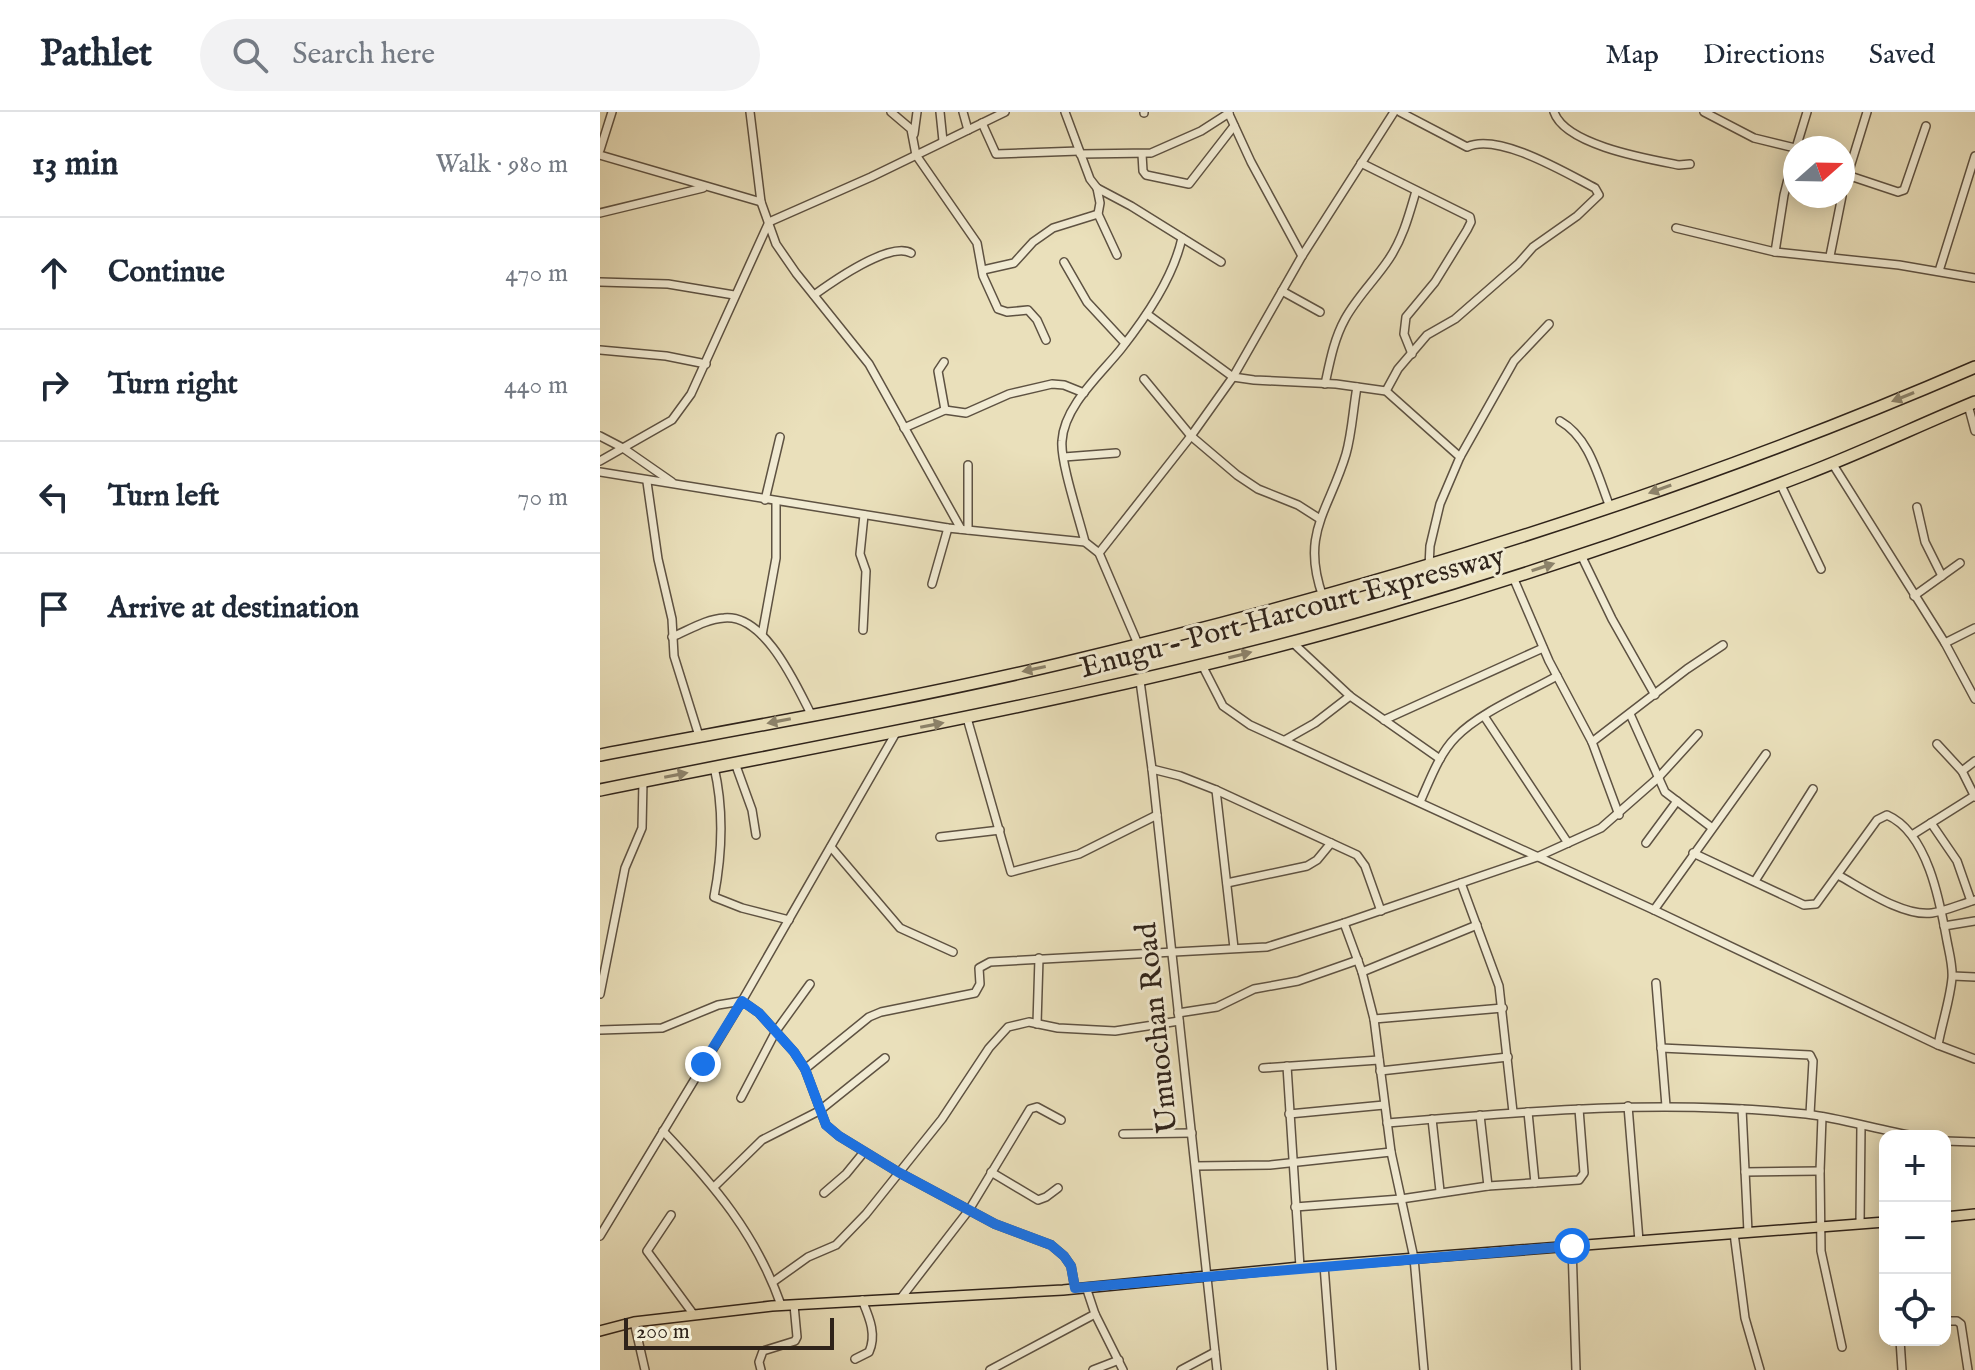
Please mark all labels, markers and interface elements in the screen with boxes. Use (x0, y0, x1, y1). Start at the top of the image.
search box (200, 19, 760, 91)
text: Pathlet (40, 31, 152, 79)
icon: search (228, 33, 272, 77)
text: Search here (292, 36, 435, 74)
text: Map (1605, 38, 1659, 73)
text: Directions (1703, 38, 1825, 73)
text: Saved (1869, 38, 1935, 73)
north arrow (1783, 136, 1855, 208)
text: 13 min (32, 143, 118, 186)
text: Walk · 980 m (435, 148, 568, 181)
icon: ahead (32, 251, 76, 295)
text: Continue (108, 254, 225, 292)
text: 470 m (505, 257, 568, 290)
icon: right (32, 363, 76, 407)
text: Turn right (108, 366, 238, 404)
text: 440 m (504, 369, 568, 402)
one-way arrow (1891, 391, 1915, 404)
icon: left (32, 475, 76, 519)
text: Turn left (108, 478, 219, 516)
text: 70 m (517, 481, 568, 514)
one-way arrow (1648, 484, 1672, 496)
street label: Enugu - Port Harcourt Expressway (1076, 538, 1509, 688)
one-way arrow (1531, 560, 1555, 573)
icon: arrive (32, 587, 76, 631)
text: Arrive at destination (108, 590, 359, 628)
one-way arrow (1227, 648, 1252, 660)
one-way arrow (1021, 664, 1046, 676)
one-way arrow (766, 715, 791, 727)
one-way arrow (919, 718, 944, 730)
one-way arrow (664, 768, 689, 780)
street label: Umuochan Road (1128, 920, 1188, 1135)
route end (685, 1046, 721, 1082)
map controls (1879, 1130, 1951, 1346)
button: + (1879, 1130, 1951, 1202)
button: − (1879, 1202, 1951, 1274)
route start (1554, 1228, 1590, 1264)
button: locate (1879, 1274, 1951, 1346)
scale bar (624, 1314, 834, 1350)
text: 200 m (636, 1318, 690, 1346)

